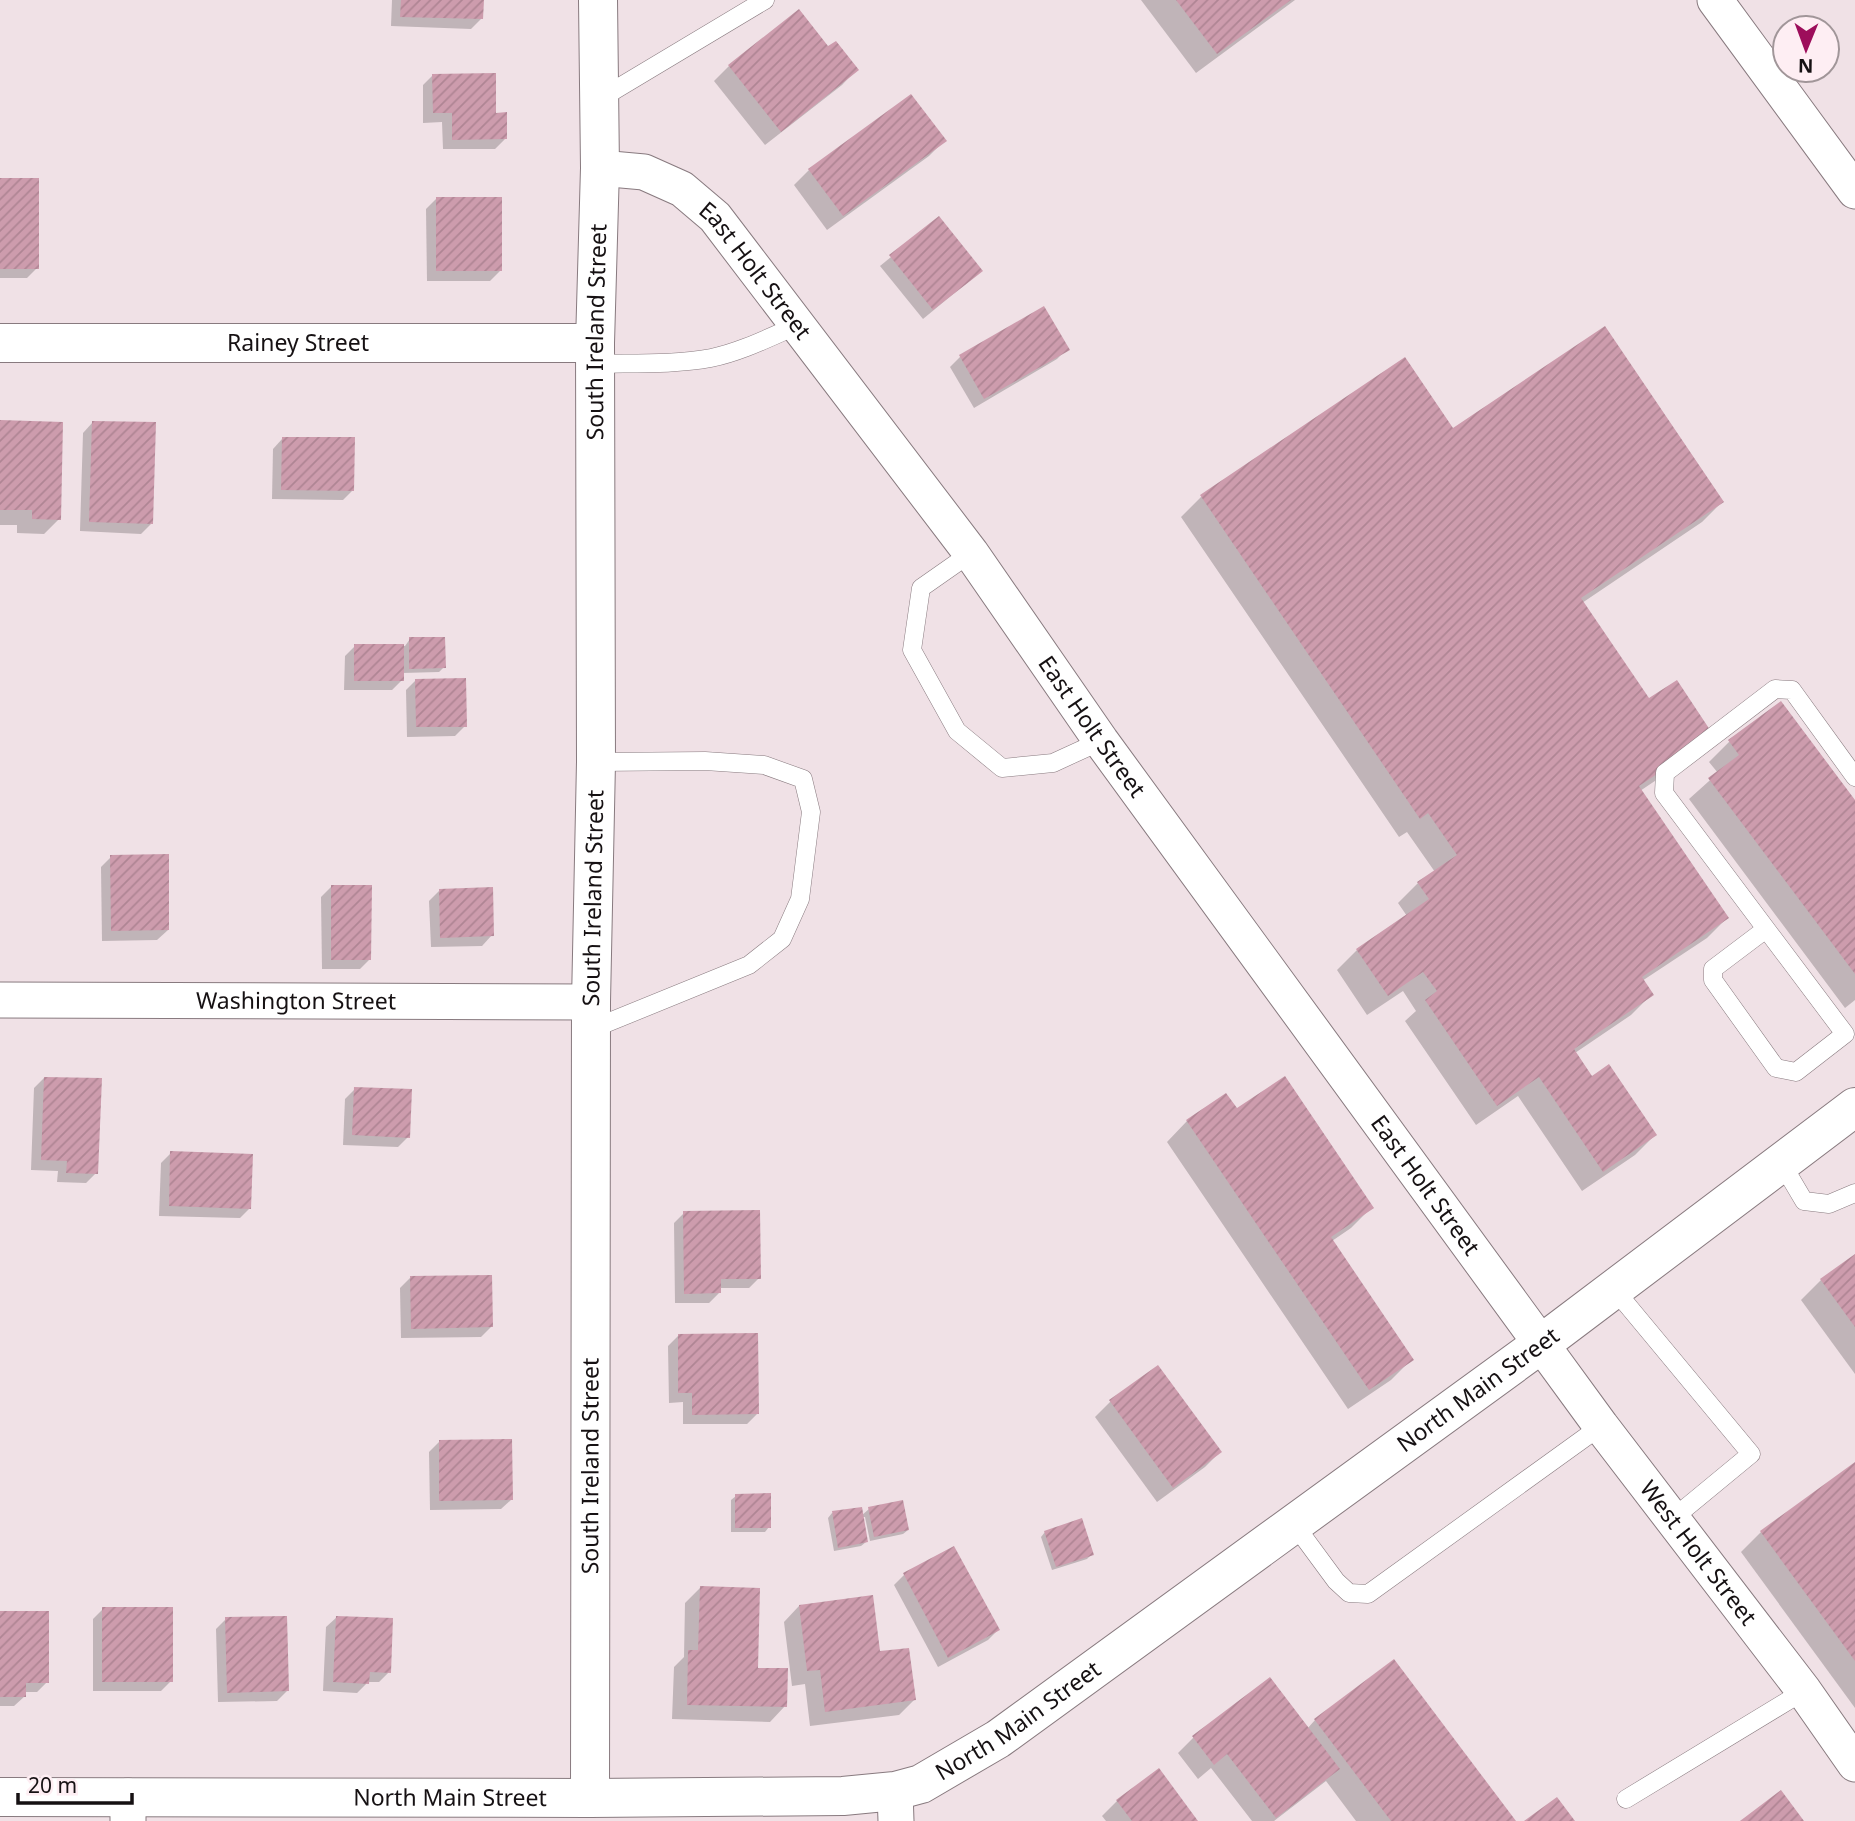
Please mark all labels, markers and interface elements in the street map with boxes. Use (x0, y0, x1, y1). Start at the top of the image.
north arrow (1771, 14, 1841, 84)
text: N (1798, 53, 1814, 79)
street label: East Holt Street (693, 193, 820, 346)
street label: South Ireland Street (578, 223, 613, 440)
street label: Rainey Street (227, 326, 369, 358)
street label: East Holt Street (1032, 649, 1154, 803)
street label: South Ireland Street (574, 789, 610, 1007)
street label: Washington Street (196, 984, 396, 1016)
street label: East Holt Street (1364, 1108, 1488, 1261)
street label: North Main Street (1390, 1319, 1565, 1459)
street label: South Ireland Street (573, 1358, 606, 1574)
street label: West Holt Street (1633, 1473, 1765, 1631)
street label: North Main Street (929, 1653, 1107, 1787)
scale bar (18, 1762, 131, 1806)
text: 20 m (28, 1771, 77, 1799)
street label: North Main Street (353, 1781, 547, 1813)

